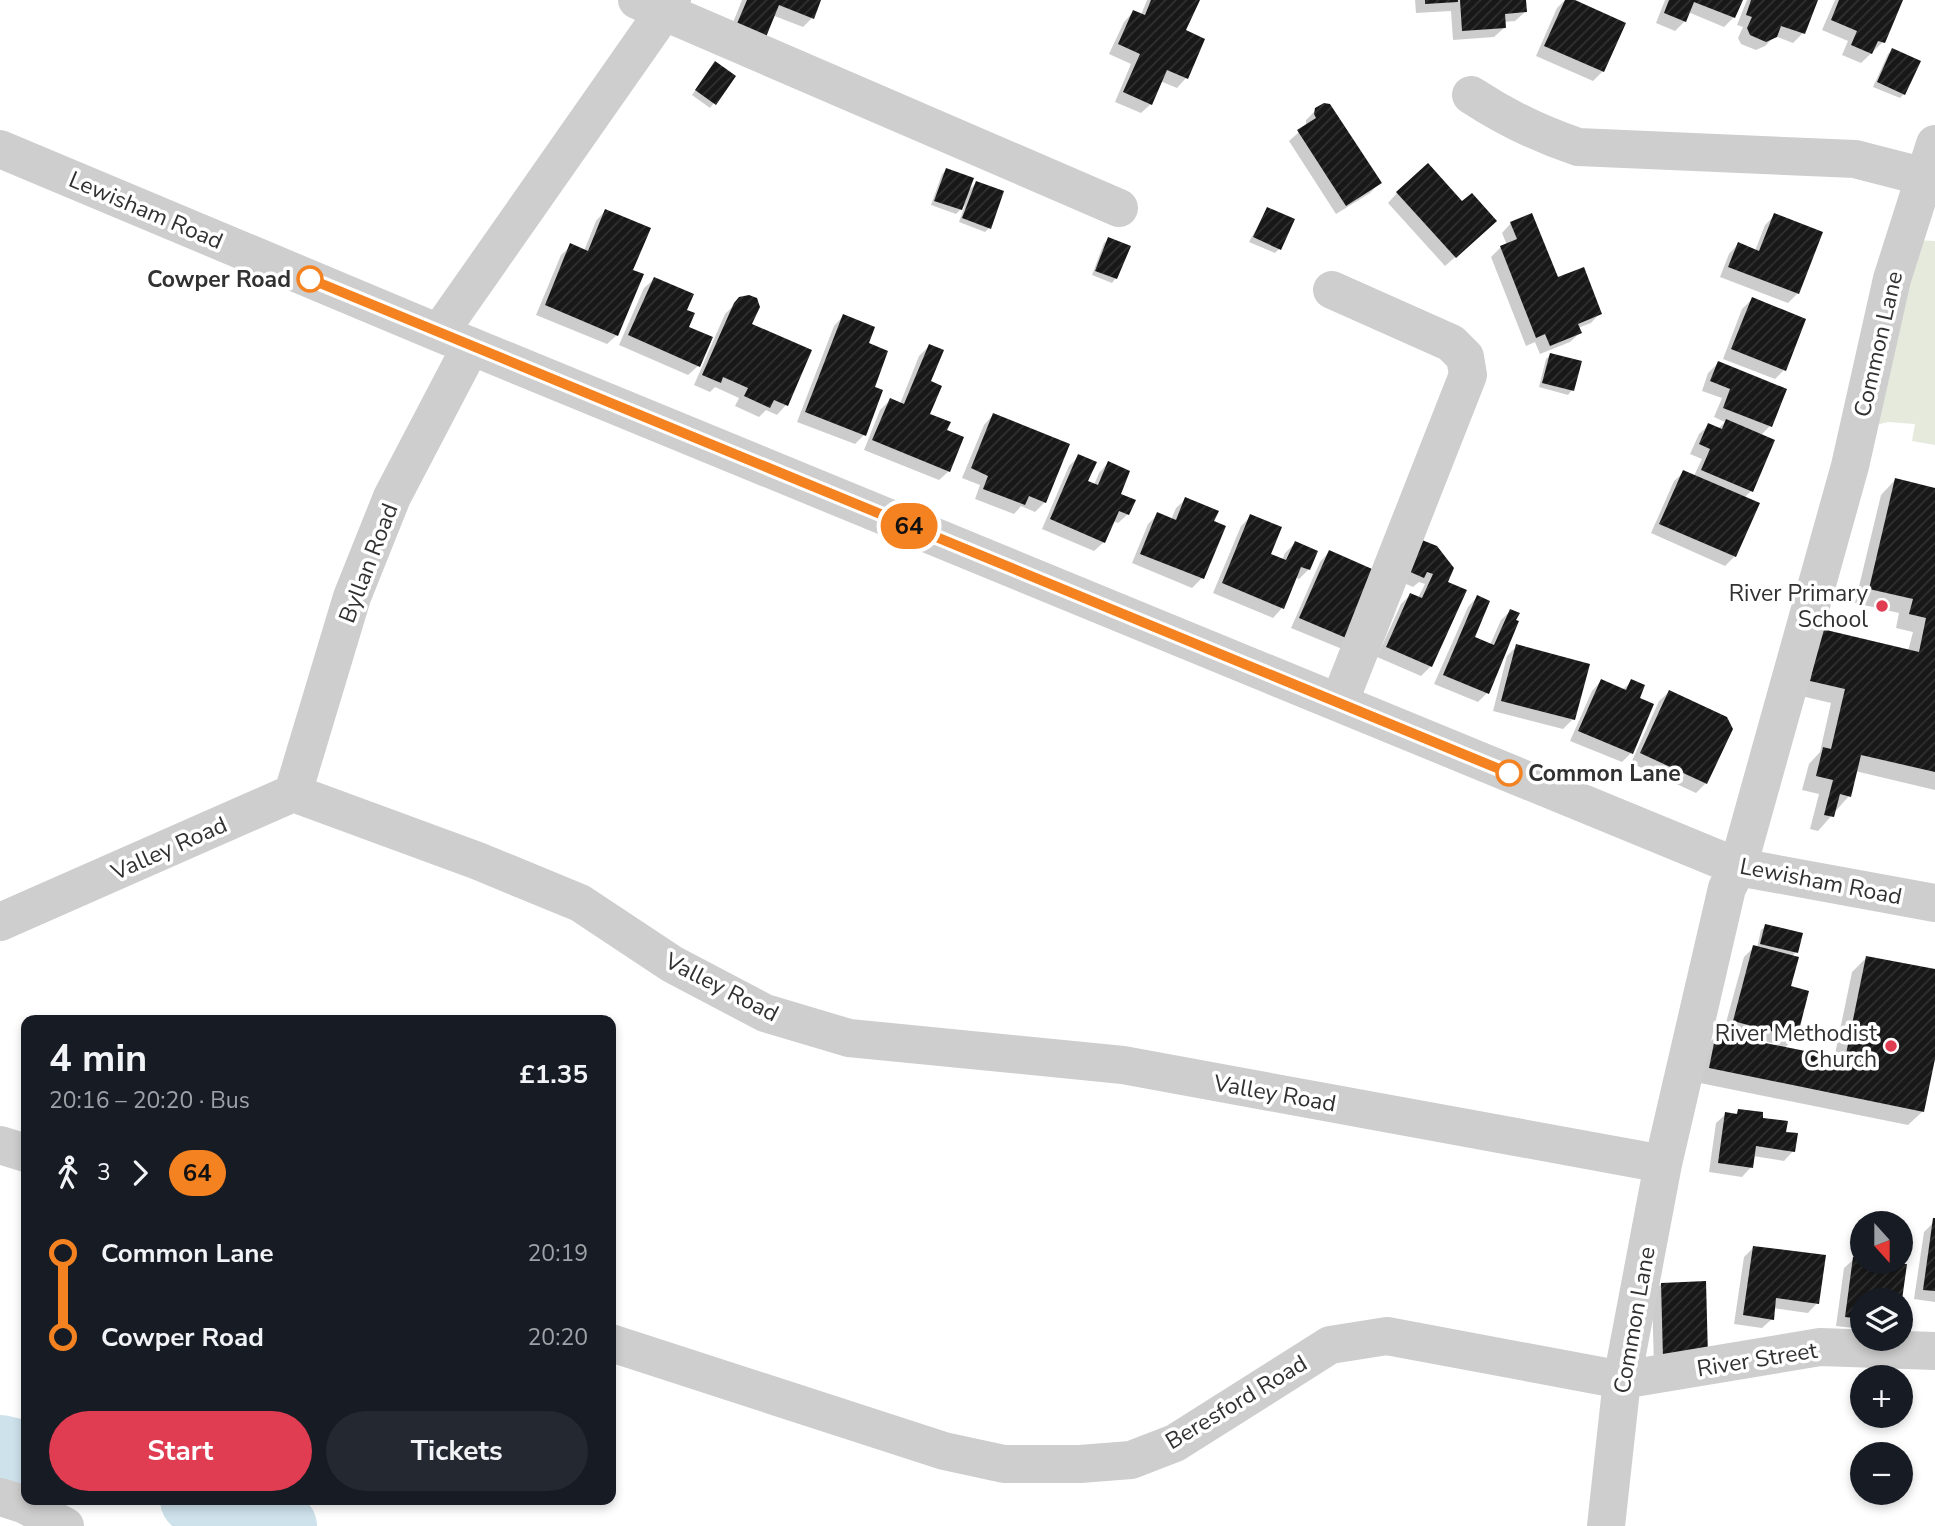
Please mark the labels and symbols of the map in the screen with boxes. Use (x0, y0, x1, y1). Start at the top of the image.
street label: Lewisham Road (64, 164, 228, 257)
place label: Cowper Road (147, 264, 291, 295)
marker: Cowper Road (297, 266, 323, 292)
street label: Common Lane (1847, 268, 1910, 420)
street label: Byllan Road (331, 499, 405, 627)
line badge: 64 (878, 503, 940, 549)
place label: River Primary School (1729, 578, 1868, 635)
marker: River Primary School (1874, 598, 1890, 614)
place label: Common Lane (1528, 758, 1681, 789)
marker: Common Lane (1496, 760, 1522, 786)
street label: Valley Road (106, 809, 232, 888)
street label: Lewisham Road (1737, 851, 1905, 912)
street label: Valley Road (659, 945, 784, 1029)
place label: River Methodist Church (1715, 1018, 1878, 1075)
marker: River Methodist Church (1883, 1038, 1899, 1054)
street label: Valley Road (1210, 1067, 1338, 1119)
north arrow (1850, 1211, 1913, 1274)
street label: Common Lane (1606, 1244, 1663, 1396)
street label: River Street (1695, 1335, 1820, 1384)
street label: Beresford Road (1160, 1348, 1313, 1457)

